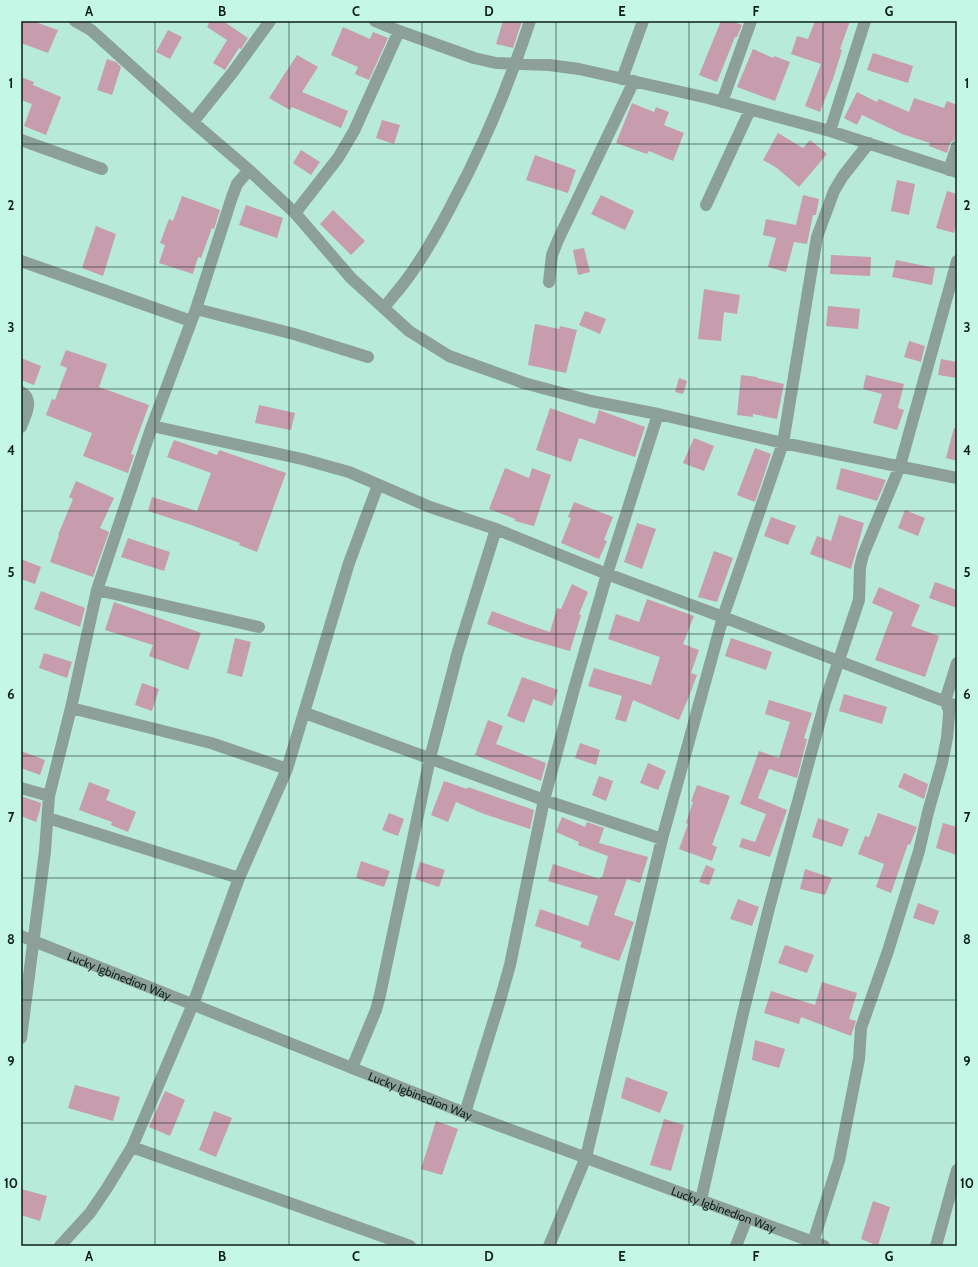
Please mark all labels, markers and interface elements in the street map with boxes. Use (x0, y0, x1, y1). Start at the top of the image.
text: A (85, 3, 94, 19)
text: B (218, 3, 226, 19)
text: C (352, 3, 360, 19)
text: D (484, 3, 494, 19)
text: E (618, 3, 626, 19)
text: F (753, 3, 760, 19)
text: G (885, 3, 894, 19)
text: 1 (9, 75, 13, 91)
text: 1 (965, 75, 969, 91)
text: 2 (8, 197, 15, 213)
text: 2 (964, 197, 971, 213)
text: 3 (7, 319, 15, 335)
text: 3 (963, 319, 971, 335)
text: 4 (7, 442, 15, 458)
text: 4 (963, 442, 971, 458)
text: 5 (8, 564, 15, 580)
text: 5 (964, 564, 971, 580)
text: 6 (7, 686, 15, 702)
text: 6 (963, 686, 971, 702)
text: 7 (8, 809, 15, 825)
text: 7 (964, 809, 971, 825)
text: 8 (7, 931, 15, 947)
text: 8 (963, 931, 971, 947)
street label: Lucky Igbinedion Way (65, 948, 174, 1003)
text: 9 (7, 1053, 15, 1069)
text: 9 (963, 1053, 971, 1069)
street label: Lucky Igbinedion Way (366, 1068, 474, 1123)
text: 10 (4, 1175, 18, 1191)
text: 10 (960, 1175, 974, 1191)
street label: Lucky Igbinedion Way (669, 1183, 778, 1235)
text: A (85, 1248, 94, 1264)
text: B (218, 1248, 226, 1264)
text: C (352, 1248, 360, 1264)
text: D (484, 1248, 494, 1264)
text: E (618, 1248, 626, 1264)
text: F (753, 1248, 760, 1264)
text: G (885, 1248, 894, 1264)

